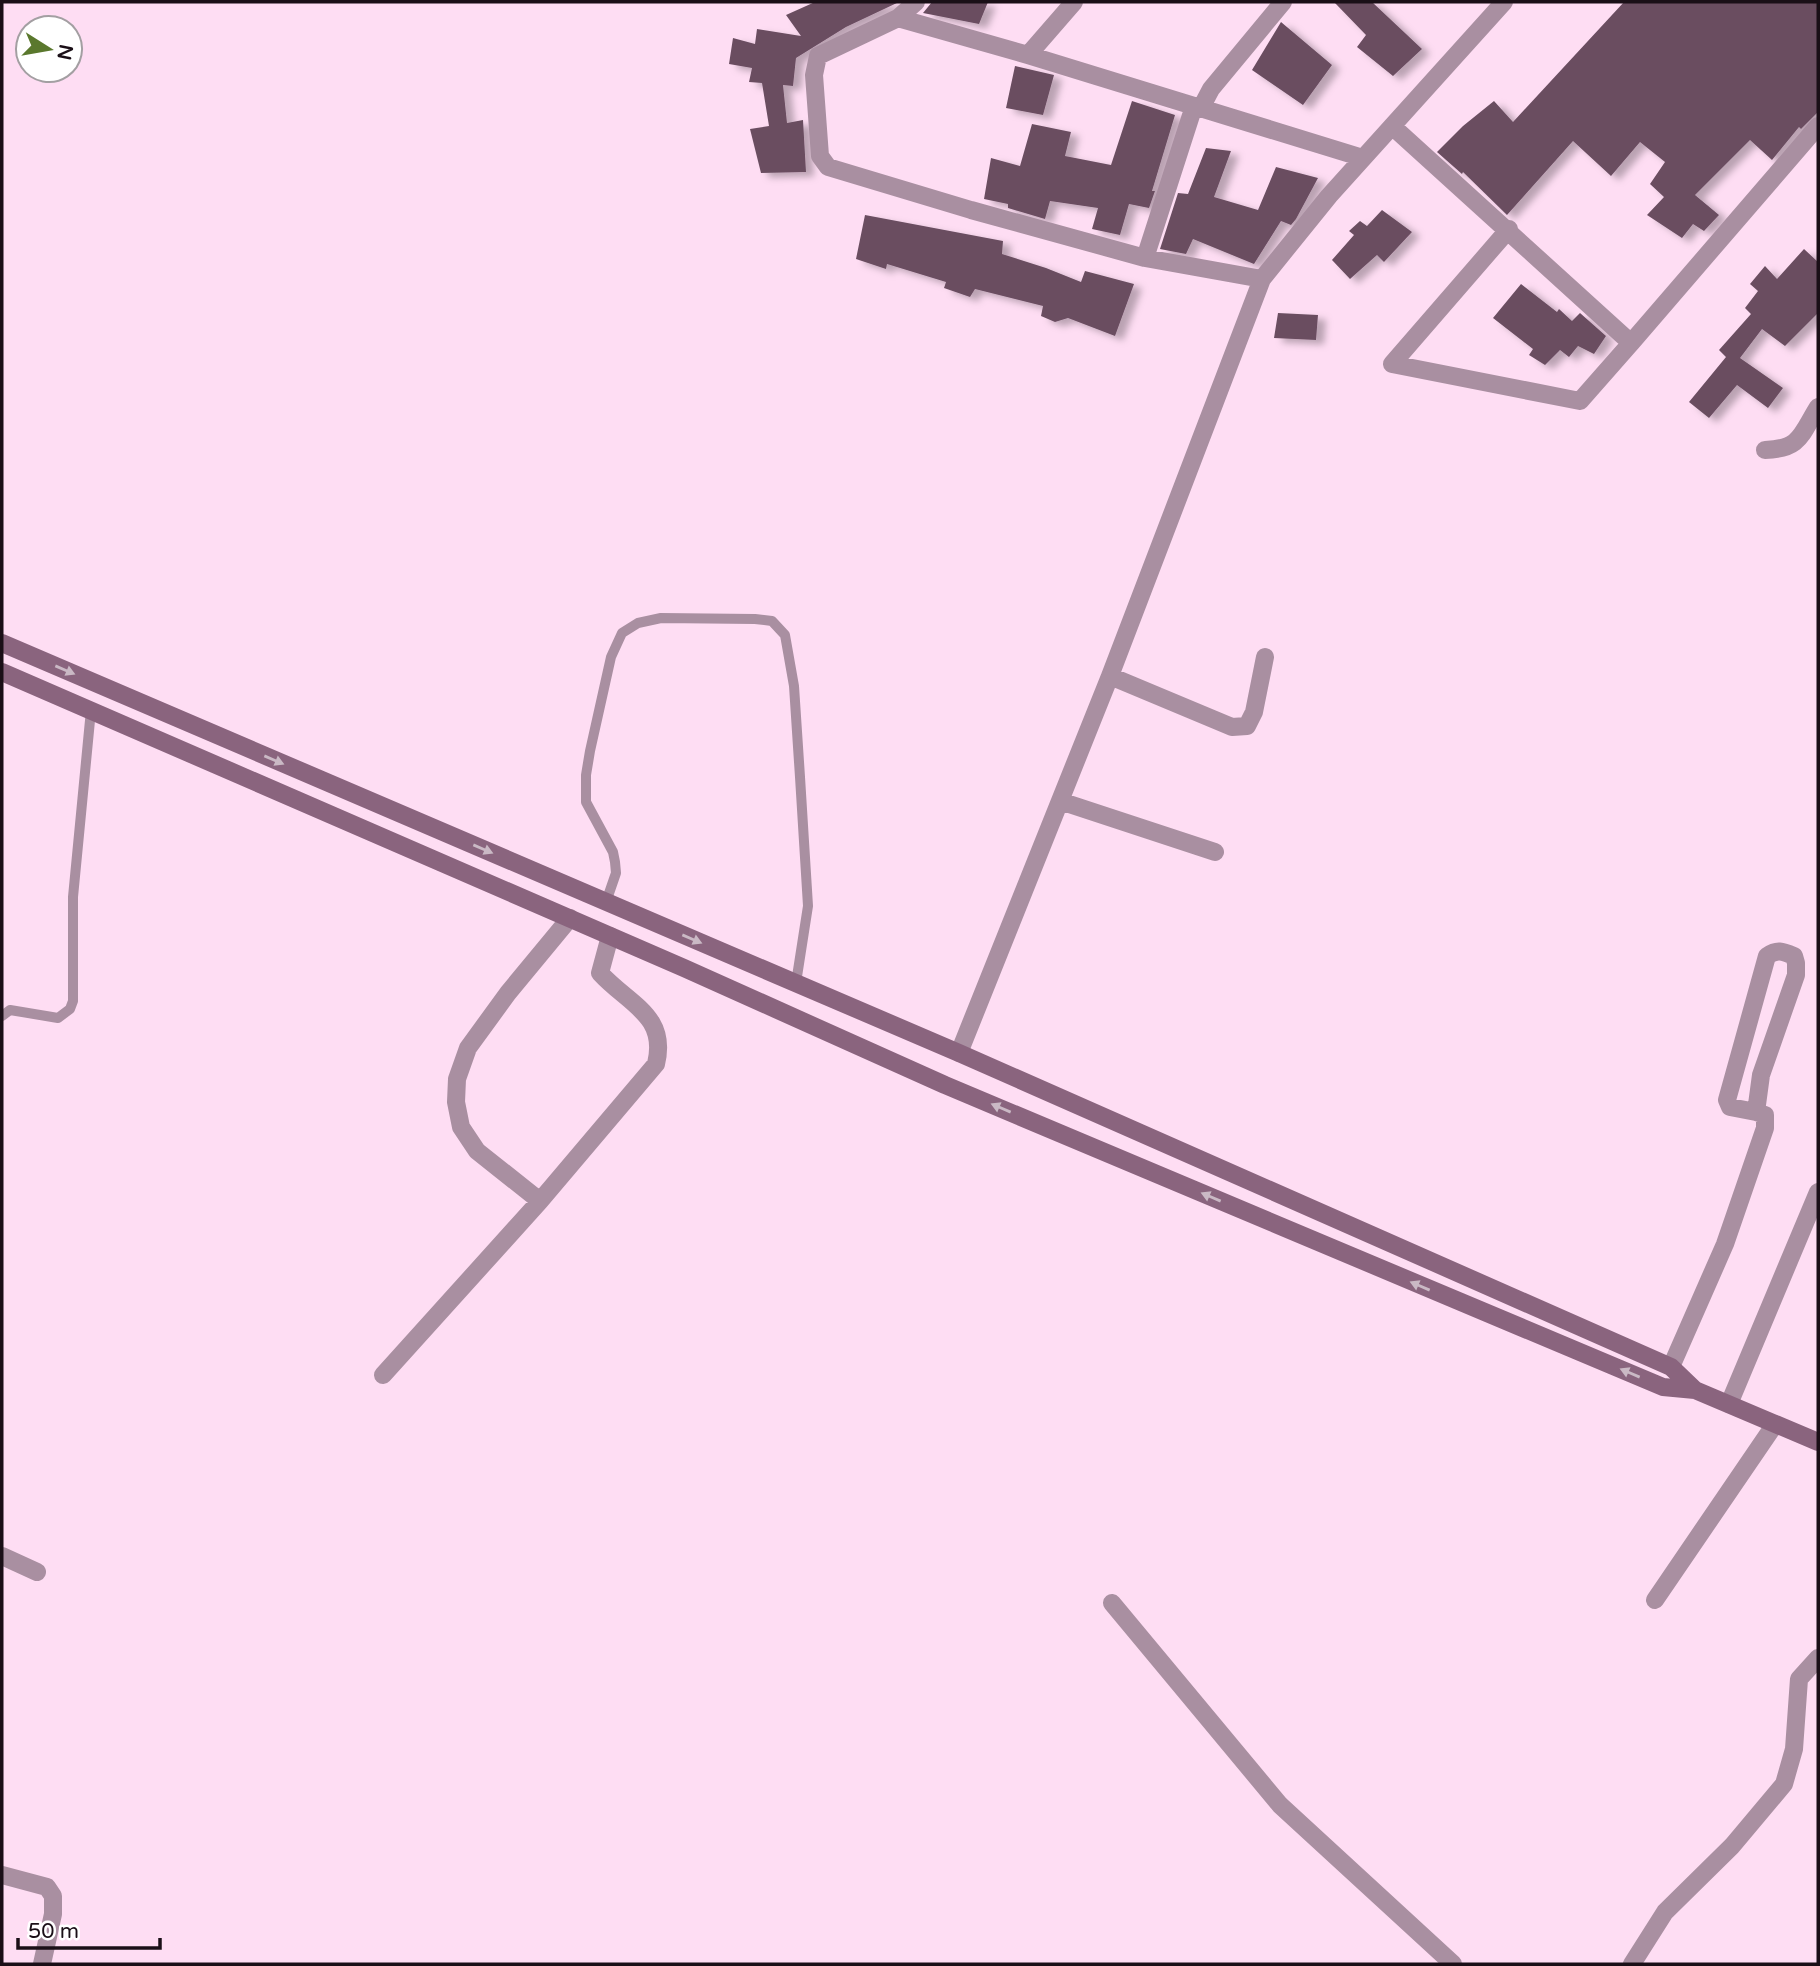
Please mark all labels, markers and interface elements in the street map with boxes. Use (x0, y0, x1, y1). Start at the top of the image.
north arrow (14, 14, 84, 84)
text: N (52, 42, 77, 62)
one-way arrow (54, 665, 75, 676)
one-way arrow (263, 754, 284, 765)
one-way arrow (473, 843, 493, 855)
one-way arrow (682, 933, 702, 945)
one-way arrow (990, 1103, 1011, 1114)
one-way arrow (1200, 1192, 1221, 1203)
one-way arrow (1410, 1280, 1430, 1292)
one-way arrow (1619, 1368, 1640, 1379)
scale bar (18, 1906, 159, 1950)
text: 50 m (28, 1919, 79, 1944)

